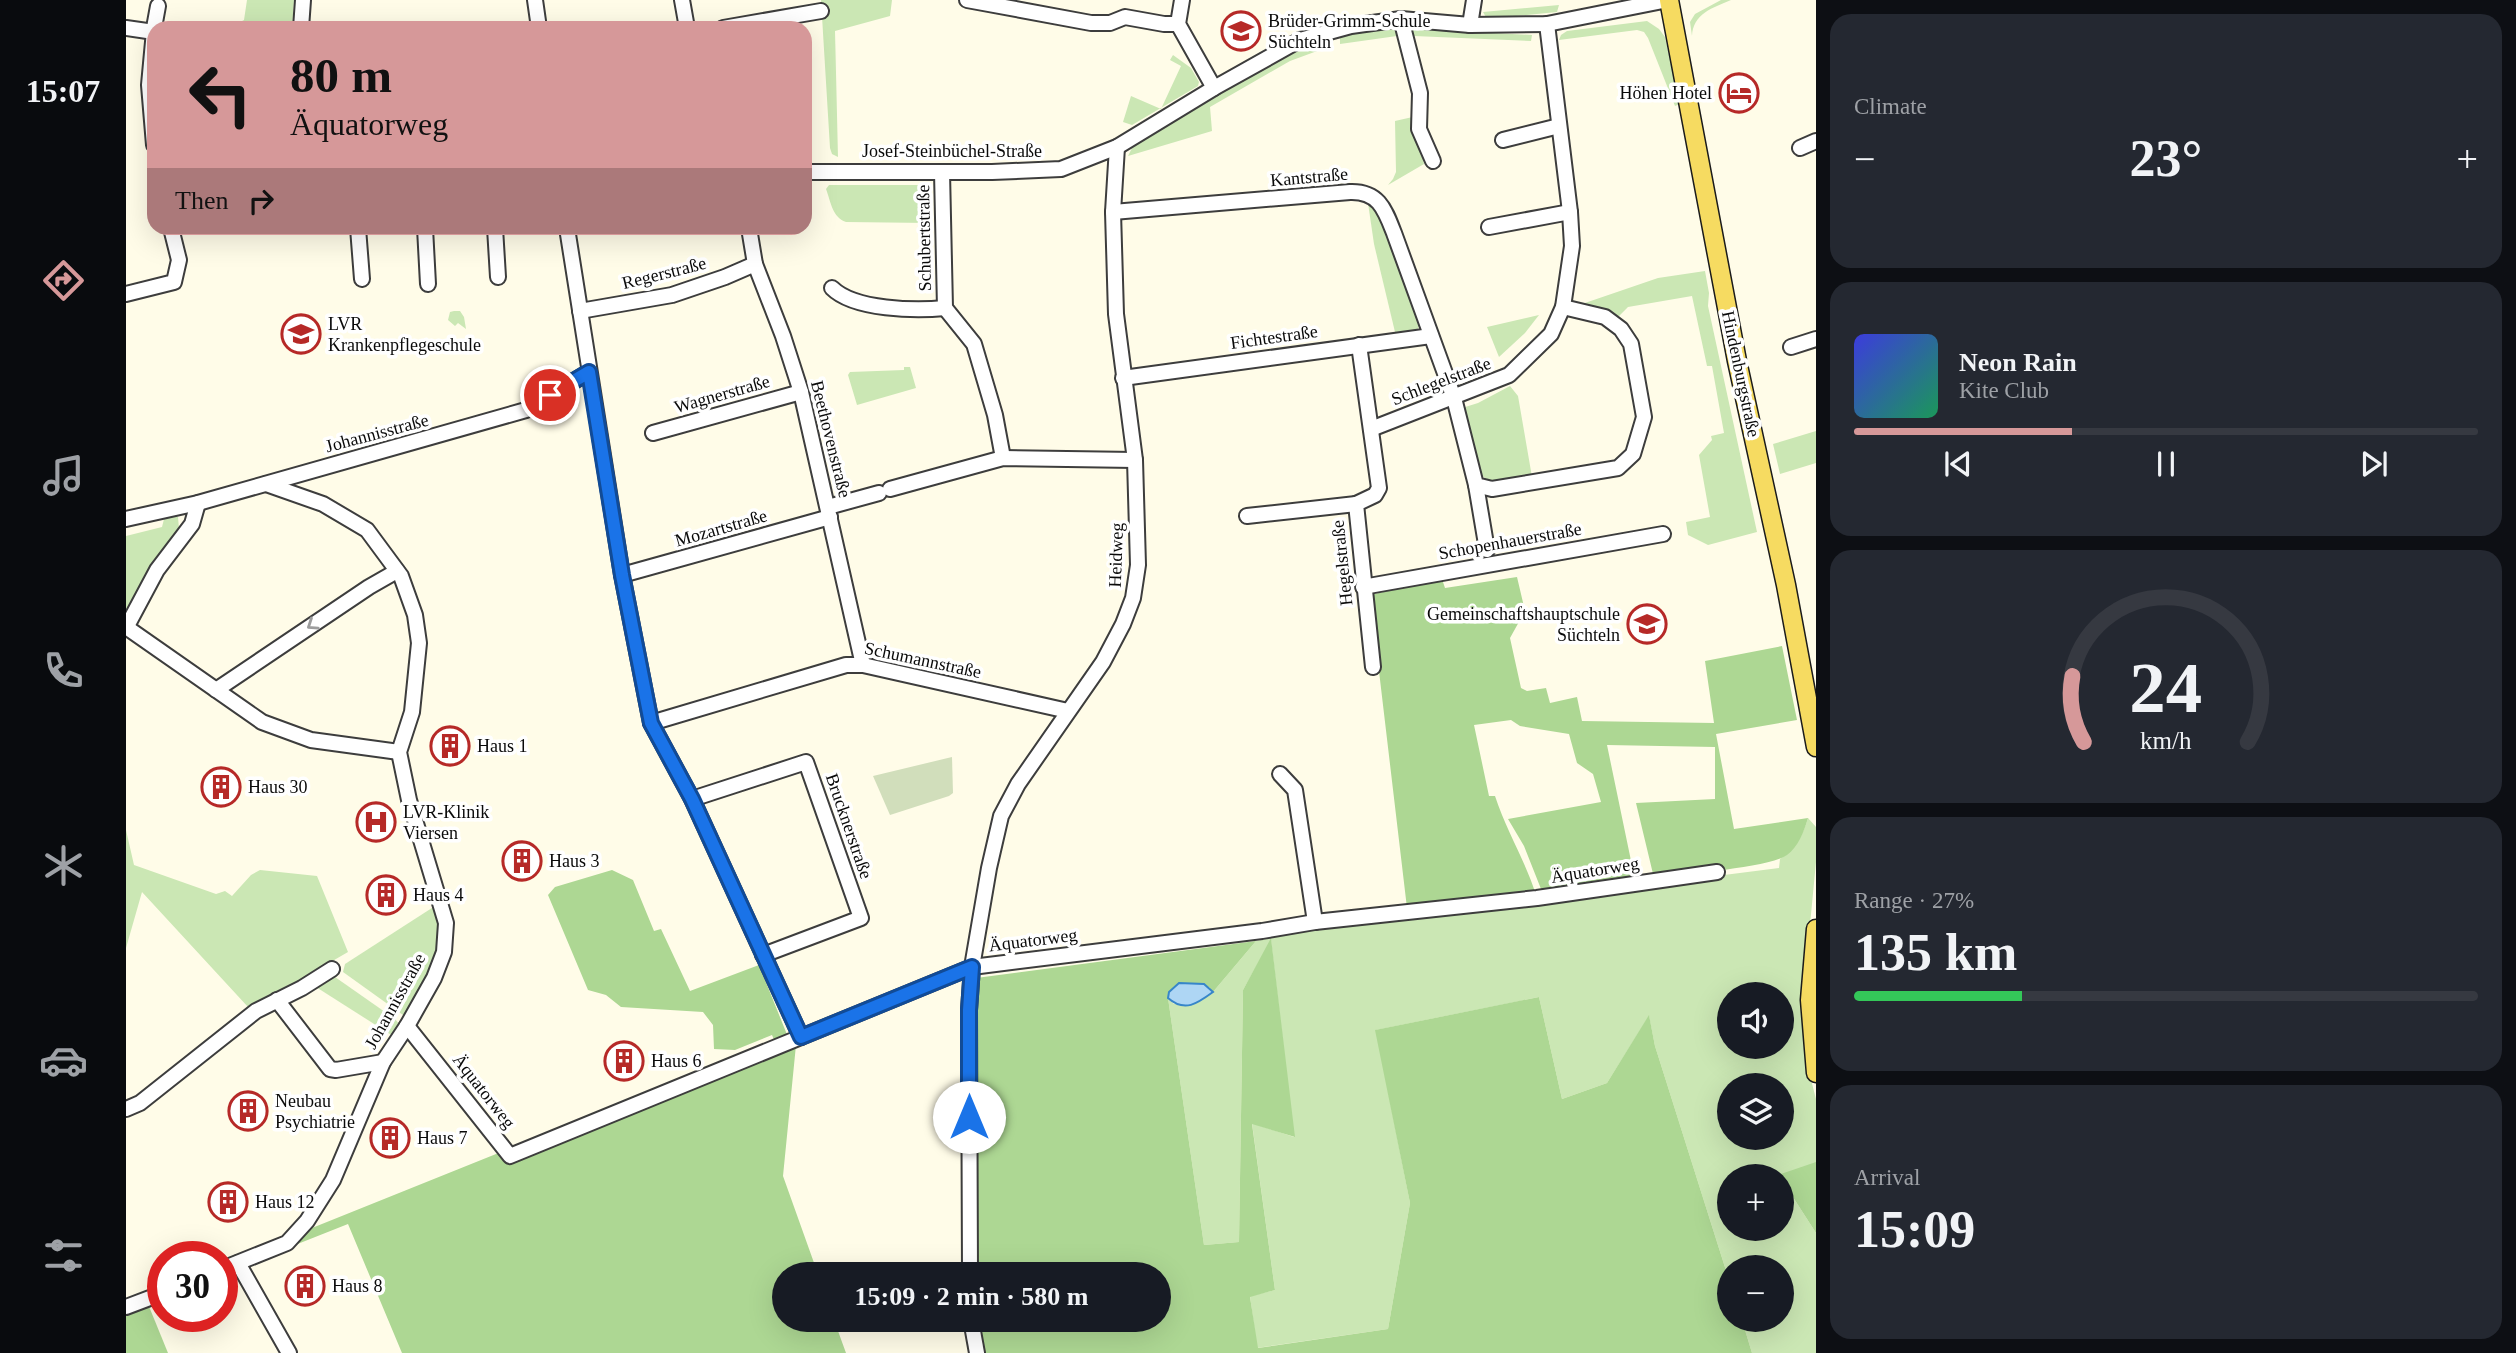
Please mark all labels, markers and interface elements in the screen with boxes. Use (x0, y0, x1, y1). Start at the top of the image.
school or university icon: Brüder-Grimm-Schule Süchteln (1220, 10, 1262, 52)
place label: Brüder-Grimm-Schule Süchteln (1268, 11, 1431, 52)
text: 80 m (290, 48, 392, 103)
icon: left (175, 49, 266, 140)
hotel icon: Höhen Hotel (1718, 72, 1760, 114)
text: 15:07 (26, 73, 100, 109)
place label: Höhen Hotel (1620, 83, 1712, 103)
text: Climate (1854, 94, 1927, 119)
text: Äquatorweg (290, 106, 448, 142)
text: 23° (2130, 130, 2202, 187)
text: − (1854, 138, 1875, 180)
text: + (2457, 138, 2478, 180)
street label: Josef-Steinbüchel-Straße (862, 141, 1042, 161)
street label: Kantstraße (1269, 164, 1349, 190)
icon: right (242, 182, 280, 220)
street label: Schubertstraße (913, 184, 935, 292)
text: Then (175, 186, 228, 215)
street label: Regerstraße (620, 253, 708, 293)
icon: directions (39, 256, 88, 305)
street label: Hindenburgstraße (1718, 309, 1764, 439)
school or university icon: LVR Krankenpflegeschule (280, 313, 322, 355)
place label: LVR Krankenpflegeschule (328, 314, 481, 355)
street label: Fichtestraße (1229, 321, 1319, 353)
text: Neon Rain (1959, 348, 2077, 377)
street label: Schlegelstraße (1388, 353, 1494, 409)
pin (520, 365, 580, 425)
street label: Wagnerstraße (672, 371, 772, 417)
icon: arrive (531, 376, 569, 414)
street label: Beethovenstraße (807, 378, 855, 500)
text: Kite Club (1959, 378, 2049, 403)
street label: Johannisstraße (323, 410, 431, 456)
icon: previous (1939, 445, 1977, 483)
icon: pause (2147, 445, 2185, 483)
icon: next (2355, 445, 2393, 483)
icon: music (39, 451, 88, 500)
street label: Mozartstraße (673, 505, 769, 551)
street label: Hegelstraße (1328, 519, 1356, 607)
street label: Schopenhauerstraße (1437, 519, 1583, 563)
street label: Heidweg (1105, 522, 1127, 588)
school or university icon: Gemeinschaftshauptschule Süchteln (1626, 603, 1668, 645)
place label: Gemeinschaftshauptschule Süchteln (1427, 604, 1620, 645)
one-way arrow (307, 617, 320, 629)
street label: Schumannstraße (863, 638, 983, 682)
icon: phone (39, 646, 88, 695)
text: 24 (2130, 648, 2202, 729)
building icon: Haus 1 (429, 725, 471, 767)
text: km/h (2140, 727, 2192, 754)
place label: Haus 1 (477, 736, 528, 756)
building icon: Haus 30 (200, 766, 242, 808)
street label: Brucknerstraße (822, 771, 876, 881)
place label: Haus 30 (248, 777, 308, 797)
hospital icon: LVR-Klinik Viersen (355, 801, 397, 843)
place label: LVR-Klinik Viersen (403, 802, 489, 843)
building icon: Haus 3 (501, 840, 543, 882)
icon: climate (39, 841, 88, 890)
place label: Haus 3 (549, 851, 600, 871)
street label: Äquatorweg (1549, 853, 1641, 887)
building icon: Haus 4 (365, 874, 407, 916)
place label: Haus 4 (413, 885, 464, 905)
text: Range · 27% (1854, 888, 1974, 913)
text: 135 km (1854, 924, 2017, 981)
street label: Äquatorweg (988, 925, 1078, 955)
street label: Johannisstraße (361, 950, 429, 1052)
map controls (1717, 982, 1794, 1332)
button: sound (1717, 982, 1794, 1059)
icon: car (39, 1036, 88, 1085)
building icon: Haus 6 (603, 1040, 645, 1082)
street label: Äquatorweg (449, 1050, 519, 1132)
place label: Haus 6 (651, 1051, 702, 1071)
button: layers (1717, 1073, 1794, 1150)
position arrow (932, 1080, 1006, 1154)
building icon: Neubau Psychiatrie (227, 1090, 269, 1132)
place label: Neubau Psychiatrie (275, 1091, 355, 1132)
building icon: Haus 7 (369, 1117, 411, 1159)
place label: Haus 7 (417, 1128, 468, 1148)
button: + (1717, 1164, 1794, 1241)
text: Arrival (1854, 1165, 1920, 1190)
building icon: Haus 12 (207, 1181, 249, 1223)
place label: Haus 12 (255, 1192, 315, 1212)
text: 15:09 (1854, 1201, 1975, 1258)
icon: filters (39, 1231, 88, 1280)
speed limit sign: 30 (147, 1241, 238, 1332)
button: − (1717, 1255, 1794, 1332)
building icon: Haus 8 (284, 1265, 326, 1307)
place label: Haus 8 (332, 1276, 383, 1296)
text: 15:09 · 2 min · 580 m (855, 1282, 1089, 1311)

